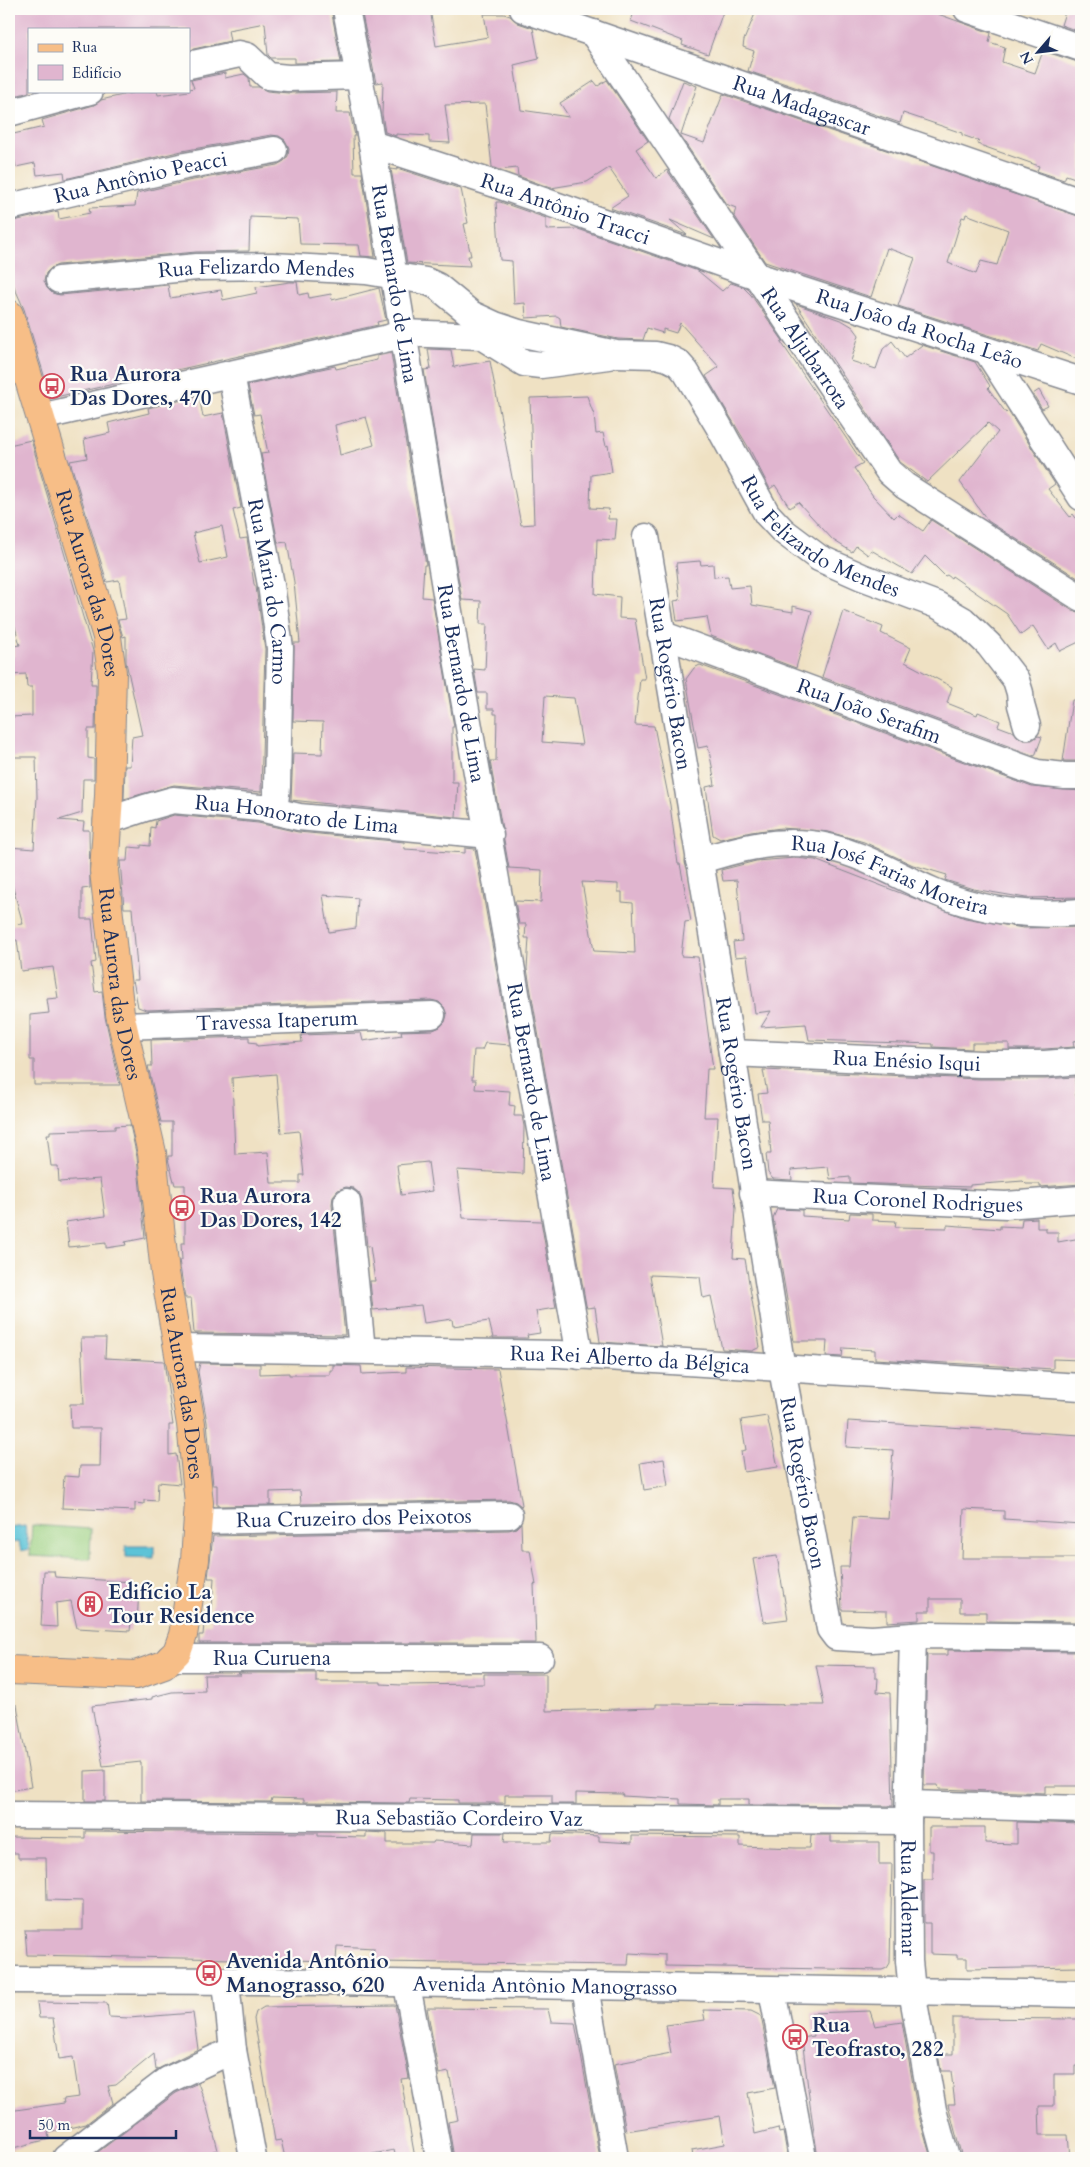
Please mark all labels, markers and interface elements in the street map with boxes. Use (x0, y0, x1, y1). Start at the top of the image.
legend (28, 28, 190, 92)
north arrow (1012, 28, 1062, 78)
text: Rua (72, 37, 98, 57)
text: N (1016, 48, 1038, 68)
text: Edifício (72, 63, 121, 83)
street label: Rua Madagascar (729, 68, 875, 143)
street label: Rua Antônio Peacci (51, 144, 230, 211)
street label: Rua Antônio Tracci (477, 166, 654, 252)
street label: Rua Bernardo de Lima (364, 182, 426, 385)
street label: Rua Felizardo Mendes (157, 251, 356, 285)
street label: Rua Aljubarrota (754, 281, 857, 415)
street label: Rua João da Rocha Leão (813, 282, 1027, 376)
place label: Rua Aurora Das Dores, 470 (70, 360, 212, 413)
bus stop icon: Rua Aurora Das Dores, 470 (39, 373, 65, 399)
street label: Rua Felizardo Mendes (734, 470, 904, 604)
street label: Rua Aurora das Dores (48, 486, 127, 678)
street label: Rua Maria do Carmo (240, 496, 294, 685)
street label: Rua Bernardo de Lima (430, 582, 493, 785)
street label: Rua Rogério Bacon (642, 595, 699, 773)
street label: Rua João Serafim (793, 671, 946, 751)
street label: Rua Honorato de Lima (194, 788, 400, 841)
street label: Rua José Farias Moreira (791, 828, 991, 922)
street label: Rua Aurora das Dores (91, 886, 149, 1083)
street label: Rua Bernardo de Lima (500, 981, 563, 1184)
street label: Rua Rogério Bacon (708, 995, 765, 1172)
street label: Travessa Itaperum (196, 1003, 358, 1038)
street label: Rua Enésio Isqui (832, 1043, 982, 1079)
street label: Rua Coronel Rodrigues (812, 1181, 1024, 1219)
place label: Rua Aurora Das Dores, 142 (200, 1182, 342, 1235)
bus stop icon: Rua Aurora Das Dores, 142 (169, 1195, 195, 1221)
street label: Rua Aurora das Dores (153, 1285, 211, 1481)
street label: Rua Rei Alberto da Bélgica (510, 1339, 751, 1381)
street label: Rua Rogério Bacon (773, 1394, 833, 1572)
street label: Rua Cruzeiro dos Peixotos (236, 1501, 472, 1535)
place label: Edifício La Tour Residence (108, 1578, 255, 1631)
building icon: Edifício La Tour Residence (77, 1591, 103, 1617)
street label: Rua Curuena (213, 1644, 331, 1673)
street label: Rua Sebastião Cordeiro Vaz (335, 1803, 583, 1833)
street label: Rua Aldemar (894, 1840, 923, 1957)
place label: Avenida Antônio Manograsso, 620 (226, 1947, 389, 2000)
bus stop icon: Avenida Antônio Manograsso, 620 (196, 1960, 222, 1986)
street label: Avenida Antônio Manograsso (412, 1969, 678, 2002)
place label: Rua Teofrasto, 282 (812, 2011, 944, 2064)
bus stop icon: Rua Teofrasto, 282 (782, 2024, 808, 2050)
scale bar (30, 2107, 176, 2139)
text: 50 m (38, 2115, 70, 2135)

